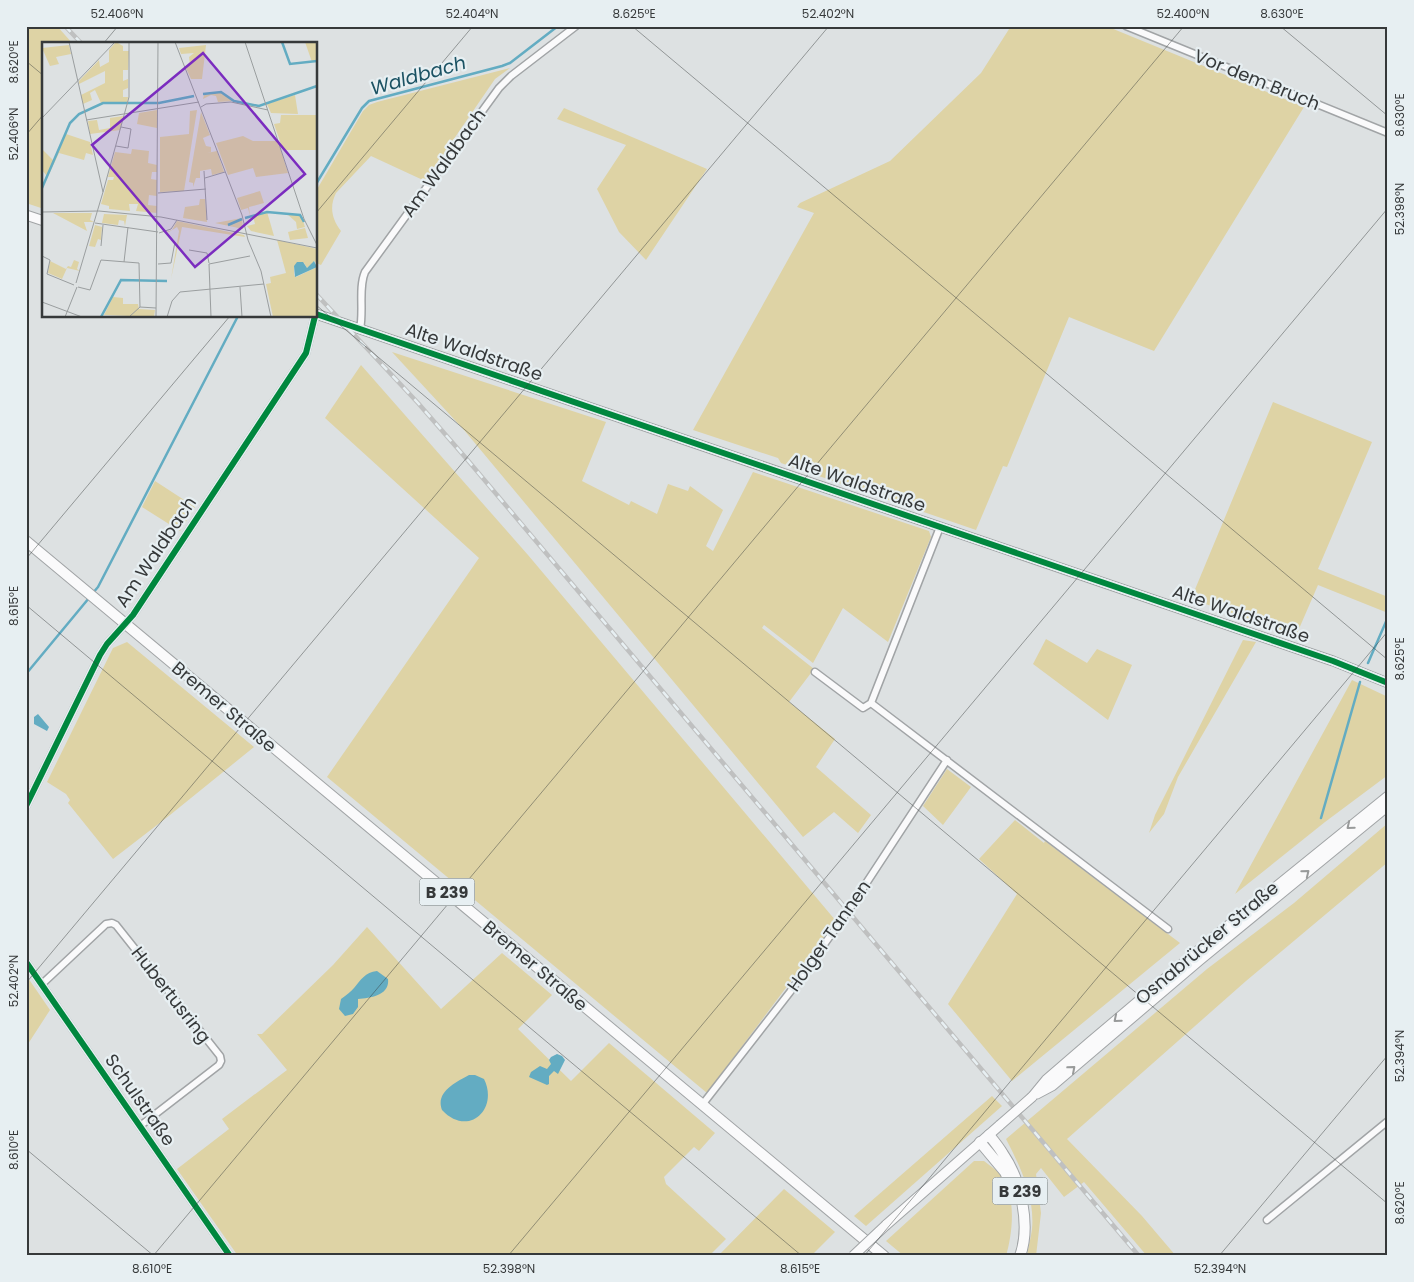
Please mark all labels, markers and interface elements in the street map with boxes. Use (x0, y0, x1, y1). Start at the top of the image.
text: 52.406°N (90, 5, 144, 22)
text: 52.404°N (446, 5, 498, 22)
text: 8.625°E (612, 5, 656, 22)
text: 52.402°N (802, 5, 854, 22)
text: 52.400°N (1157, 5, 1209, 22)
text: 8.630°E (1260, 5, 1304, 22)
text: 8.620°E (5, 40, 22, 84)
inset map (42, 42, 318, 318)
street label: Vor dem Bruch (1191, 43, 1324, 116)
water label: Waldbach (367, 49, 469, 102)
text: 8.630°E (1391, 93, 1408, 137)
street label: Am Waldbach (396, 103, 492, 222)
text: 52.406°N (5, 107, 22, 161)
text: 52.398°N (1391, 183, 1408, 235)
street label: Alte Waldstraße (402, 316, 546, 387)
street label: Alte Waldstraße (785, 447, 929, 518)
street label: Am Waldbach (109, 491, 202, 612)
street label: Alte Waldstraße (1169, 578, 1313, 649)
text: 8.615°E (5, 586, 22, 626)
text: 8.625°E (1391, 637, 1408, 681)
street label: Bremer Straße (167, 655, 282, 758)
one-way arrow (1346, 820, 1355, 829)
one-way arrow (1300, 871, 1309, 879)
street label: Holger Tannen (781, 875, 876, 996)
street label: Osnabrücker Straße (1130, 875, 1284, 1010)
road number: B 239 (420, 879, 474, 906)
street label: Bremer Straße (478, 914, 593, 1017)
street label: Hubertusring (126, 941, 217, 1048)
text: 52.402°N (5, 955, 22, 1007)
one-way arrow (1114, 1013, 1123, 1022)
text: 52.394°N (1391, 1030, 1408, 1082)
street label: Schulstraße (99, 1049, 181, 1151)
one-way arrow (1066, 1066, 1075, 1075)
text: 8.610°E (5, 1130, 22, 1170)
road number: B 239 (992, 1178, 1048, 1204)
text: 8.620°E (1391, 1181, 1408, 1225)
text: 8.610°E (132, 1260, 172, 1277)
text: 52.398°N (483, 1260, 535, 1277)
text: 8.615°E (780, 1260, 820, 1277)
text: 52.394°N (1194, 1260, 1246, 1277)

